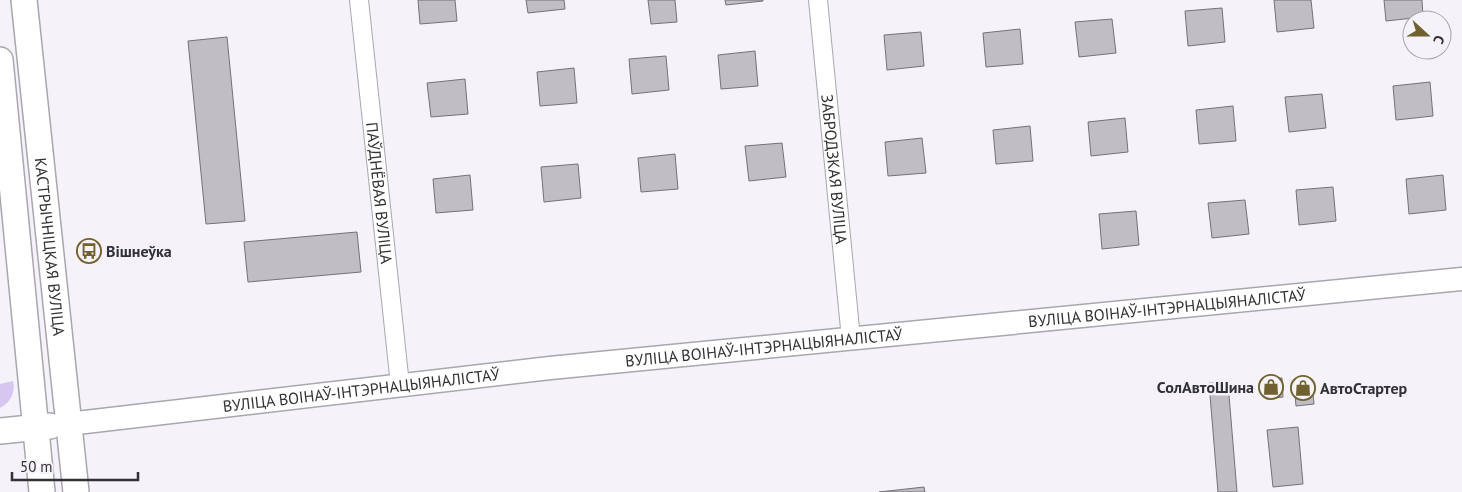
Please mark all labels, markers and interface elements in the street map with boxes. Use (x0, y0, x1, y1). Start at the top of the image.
north arrow (1402, 10, 1452, 60)
text: С (1429, 33, 1449, 47)
street label: ЗАБРОДЗКАЯ ВУЛІЦА (817, 93, 852, 246)
street label: ПАЎДНЁВАЯ ВУЛІЦА (362, 121, 397, 265)
street label: КАСТРЫЧНІЦКАЯ ВУЛІЦА (31, 156, 69, 337)
bus stop icon: Вішнеўка (76, 238, 102, 264)
place label: Вішнеўка (106, 241, 172, 261)
street label: ВУЛІЦА ВОІНАЎ-ІНТЭРНАЦЫЯНАЛІСТАЎ (1027, 284, 1307, 331)
street label: ВУЛІЦА ВОІНАЎ-ІНТЭРНАЦЫЯНАЛІСТАЎ (624, 324, 903, 371)
street label: ВУЛІЦА ВОІНАЎ-ІНТЭРНАЦЫЯНАЛІСТАЎ (222, 364, 501, 416)
shop icon: СолАвтоШина (1258, 374, 1284, 400)
shop icon: АвтоСтартер (1290, 375, 1316, 401)
place label: СолАвтоШина (1157, 377, 1254, 397)
place label: АвтоСтартер (1320, 378, 1408, 398)
scale bar (12, 450, 139, 482)
text: 50 m (20, 457, 53, 476)

